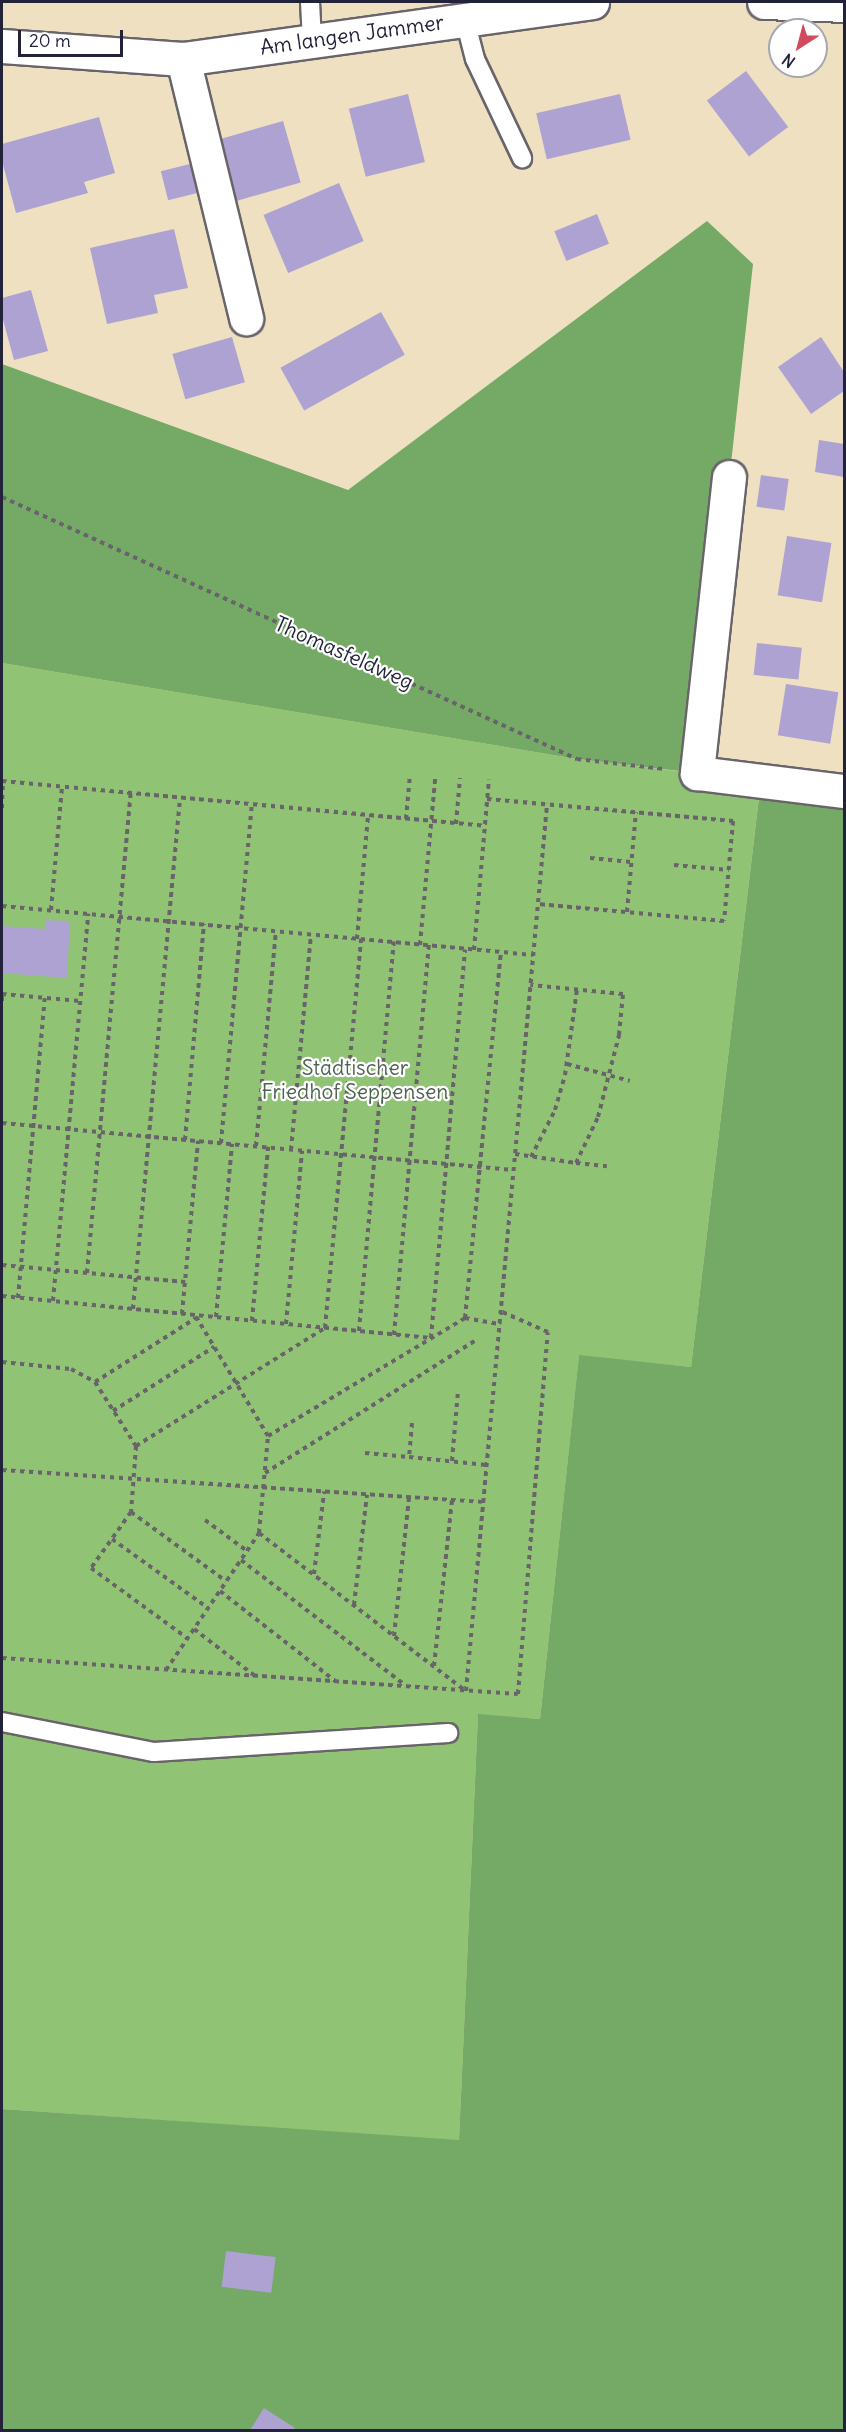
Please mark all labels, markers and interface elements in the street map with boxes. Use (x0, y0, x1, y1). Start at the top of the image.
street label: Am langen Jammer (259, 10, 445, 60)
scale bar (21, 18, 126, 56)
north arrow (768, 18, 828, 78)
text: 20 m (29, 29, 71, 52)
text: N (778, 50, 799, 72)
street label: Thomasfeldweg (271, 611, 417, 695)
park label: Städtischer Friedhof Seppensen (261, 1055, 449, 1105)

